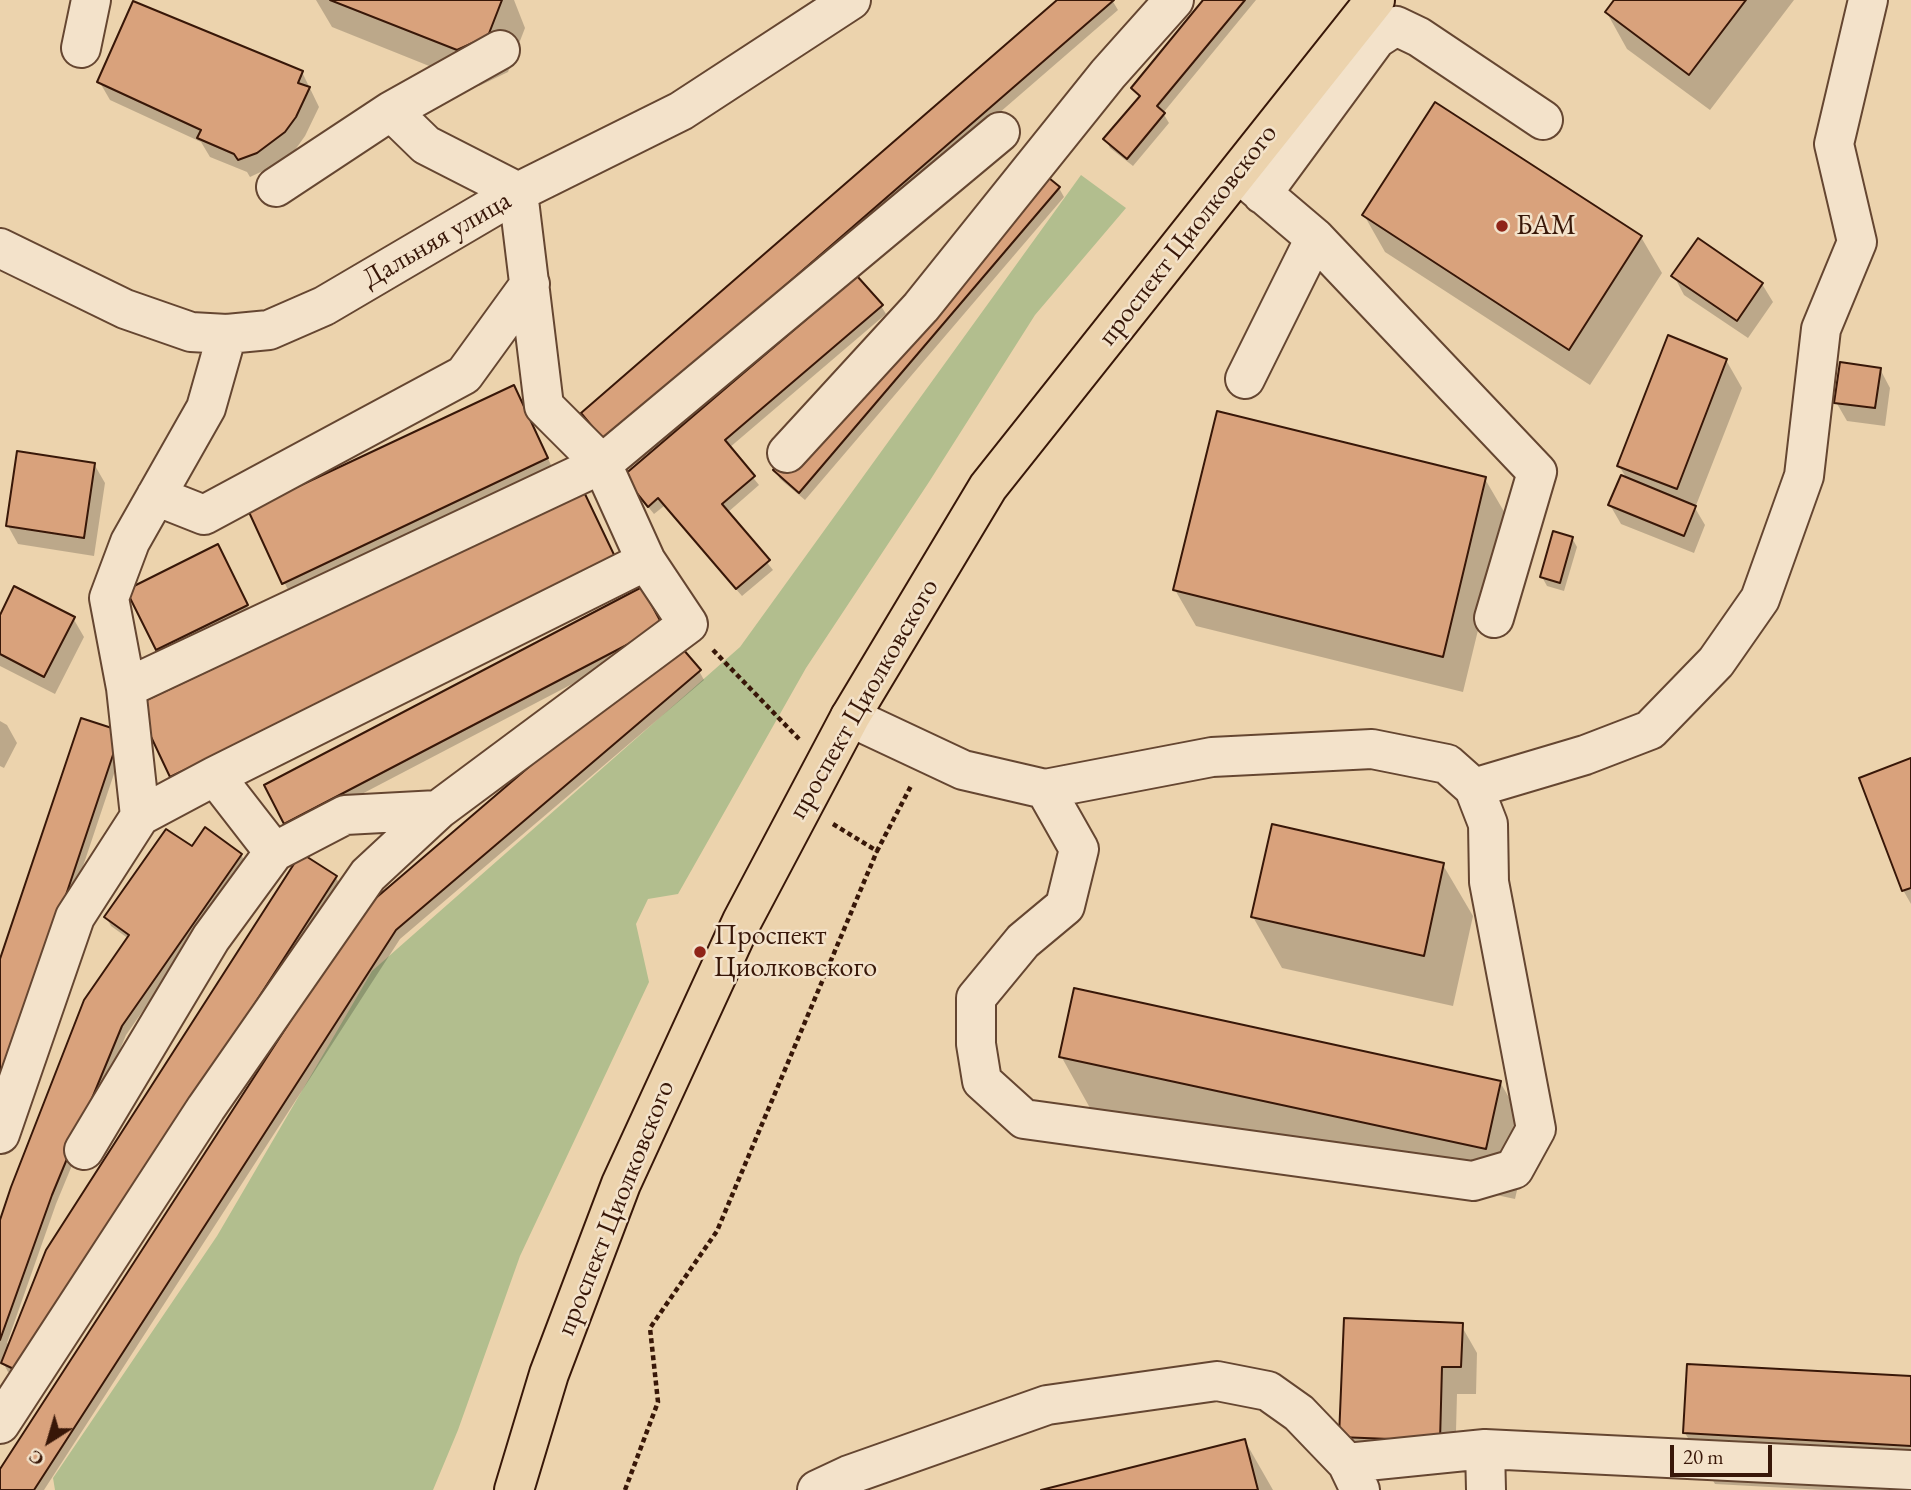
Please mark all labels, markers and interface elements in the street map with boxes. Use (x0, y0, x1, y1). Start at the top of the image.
street label: проспект Циолковского (1091, 117, 1285, 353)
street label: Дальняя улица (357, 184, 517, 296)
place label: БАМ (1516, 209, 1576, 243)
marker: БАМ (1494, 218, 1510, 234)
street label: проспект Циолковского (781, 573, 947, 825)
place label: Проспект Циолковского (714, 919, 877, 985)
marker: Проспект Циолковского (692, 944, 708, 960)
street label: проспект Циолковского (549, 1076, 683, 1340)
north arrow (14, 1406, 84, 1476)
scale bar (1673, 1430, 1774, 1474)
text: 20 m (1683, 1443, 1724, 1470)
text: С (23, 1444, 49, 1472)

